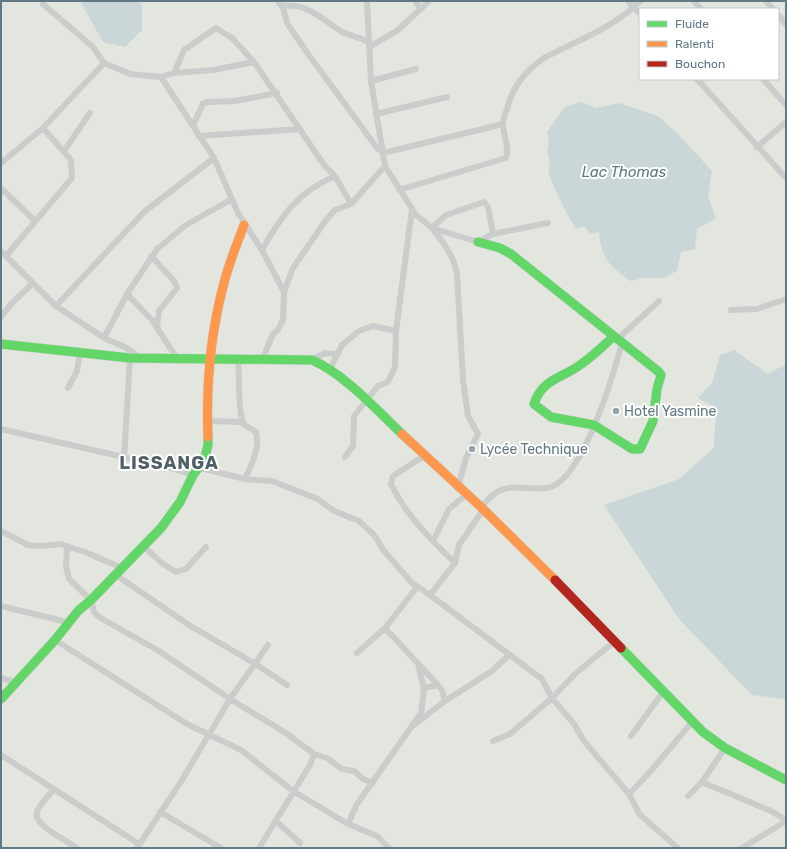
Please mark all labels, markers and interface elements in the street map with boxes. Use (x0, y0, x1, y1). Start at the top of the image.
legend (639, 8, 779, 80)
text: Fluide (675, 17, 709, 31)
text: Ralenti (675, 37, 714, 51)
text: Bouchon (675, 57, 725, 71)
water label: Lac Thomas (582, 163, 667, 181)
place label: Hotel Yasmine (624, 403, 717, 420)
marker: Hotel Yasmine (611, 406, 621, 416)
place label: Lycée Technique (480, 441, 588, 458)
marker: Lycée Technique (467, 444, 477, 454)
district label: LISSANGA (119, 452, 219, 474)

